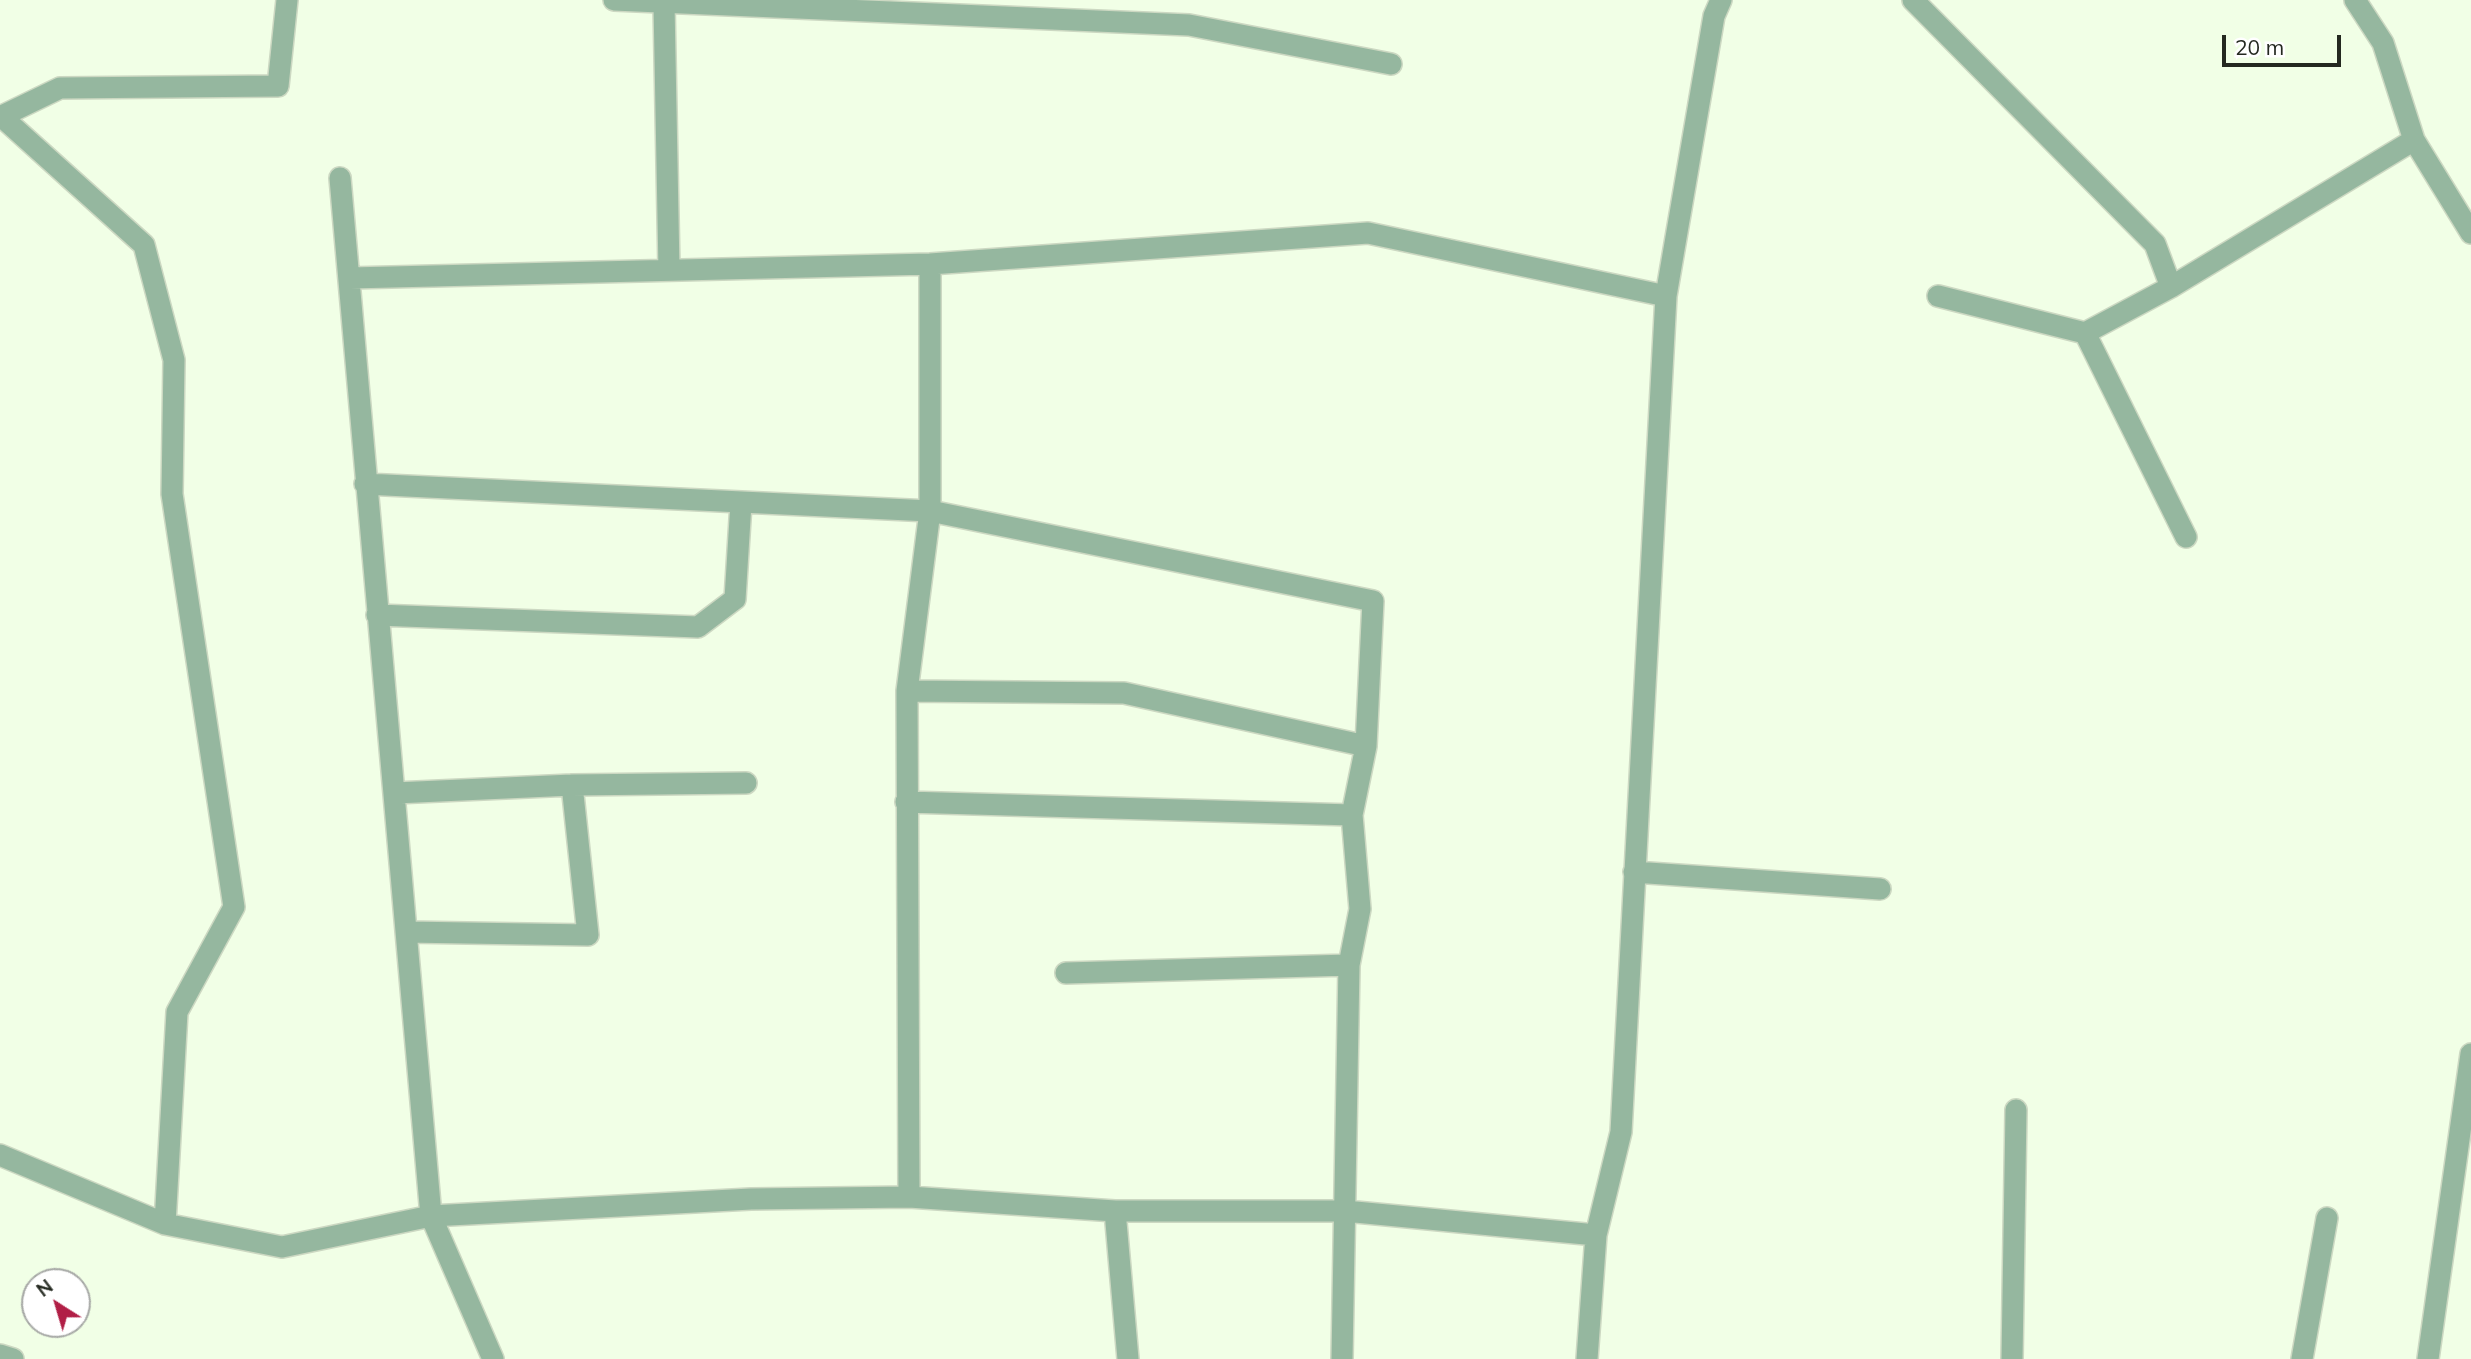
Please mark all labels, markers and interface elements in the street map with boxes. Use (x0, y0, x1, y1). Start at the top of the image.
scale bar (2226, 21, 2345, 65)
text: 20 m (2235, 34, 2284, 60)
north arrow (21, 1268, 91, 1338)
text: N (32, 1274, 58, 1302)

